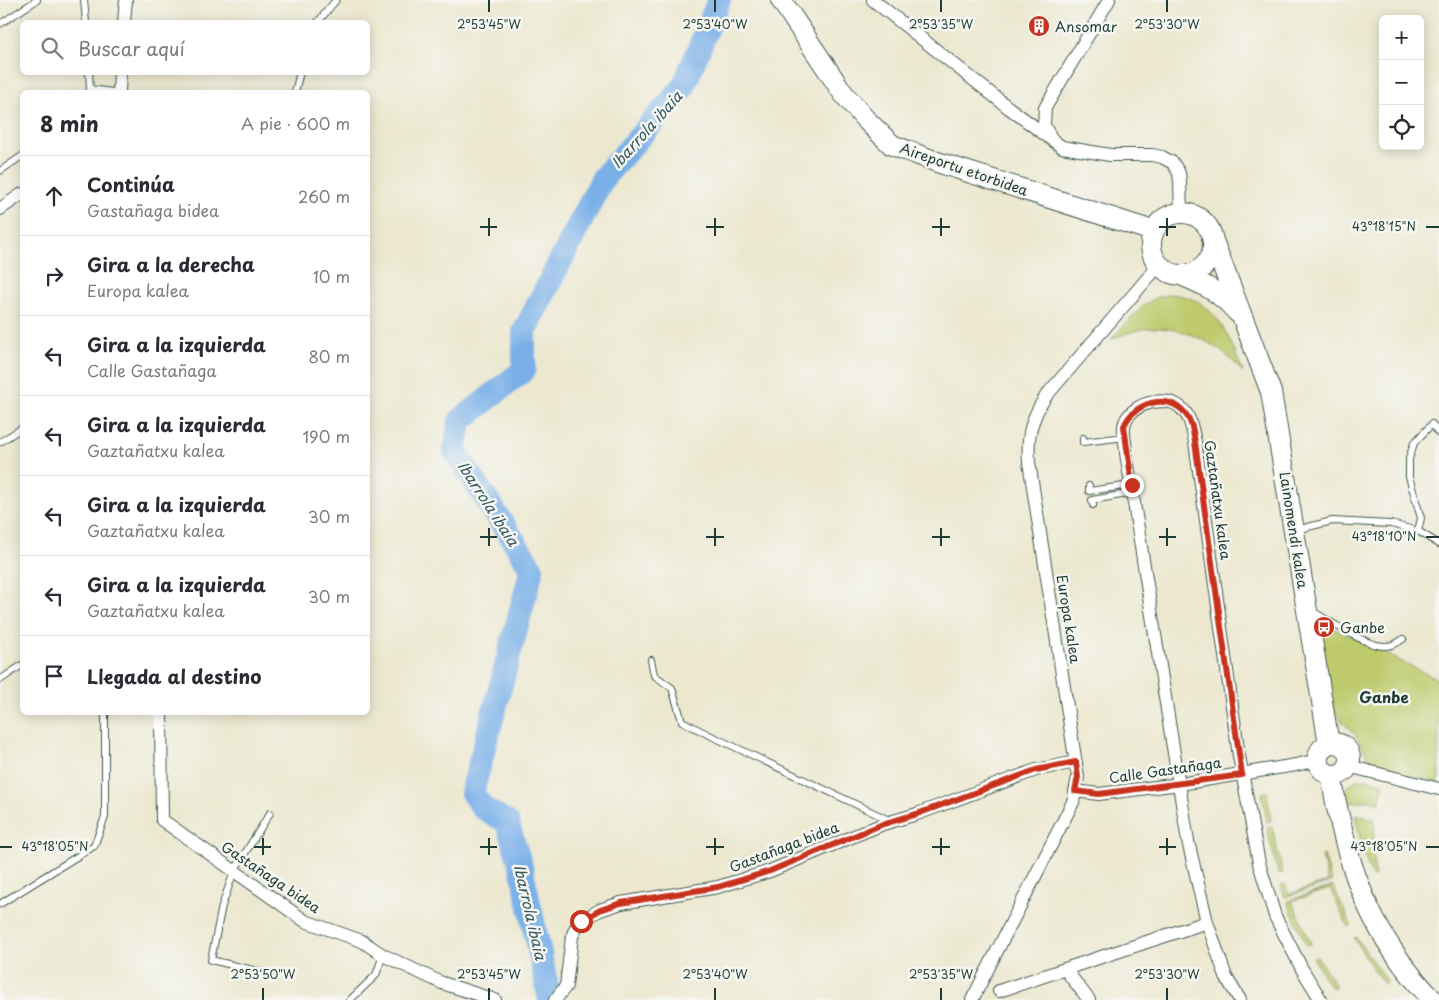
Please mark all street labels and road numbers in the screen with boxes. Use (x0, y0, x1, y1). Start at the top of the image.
street label: Aireportu etorbidea (897, 137, 1031, 201)
street label: Gaztañatxu kalea (1199, 439, 1237, 562)
street label: Lainomendi kalea (1274, 470, 1314, 590)
street label: Europa kalea (1052, 573, 1086, 666)
street label: Calle Gastañaga (1107, 752, 1223, 788)
street label: Gastañaga bidea (726, 816, 842, 878)
street label: Gastañaga bidea (217, 836, 325, 918)

